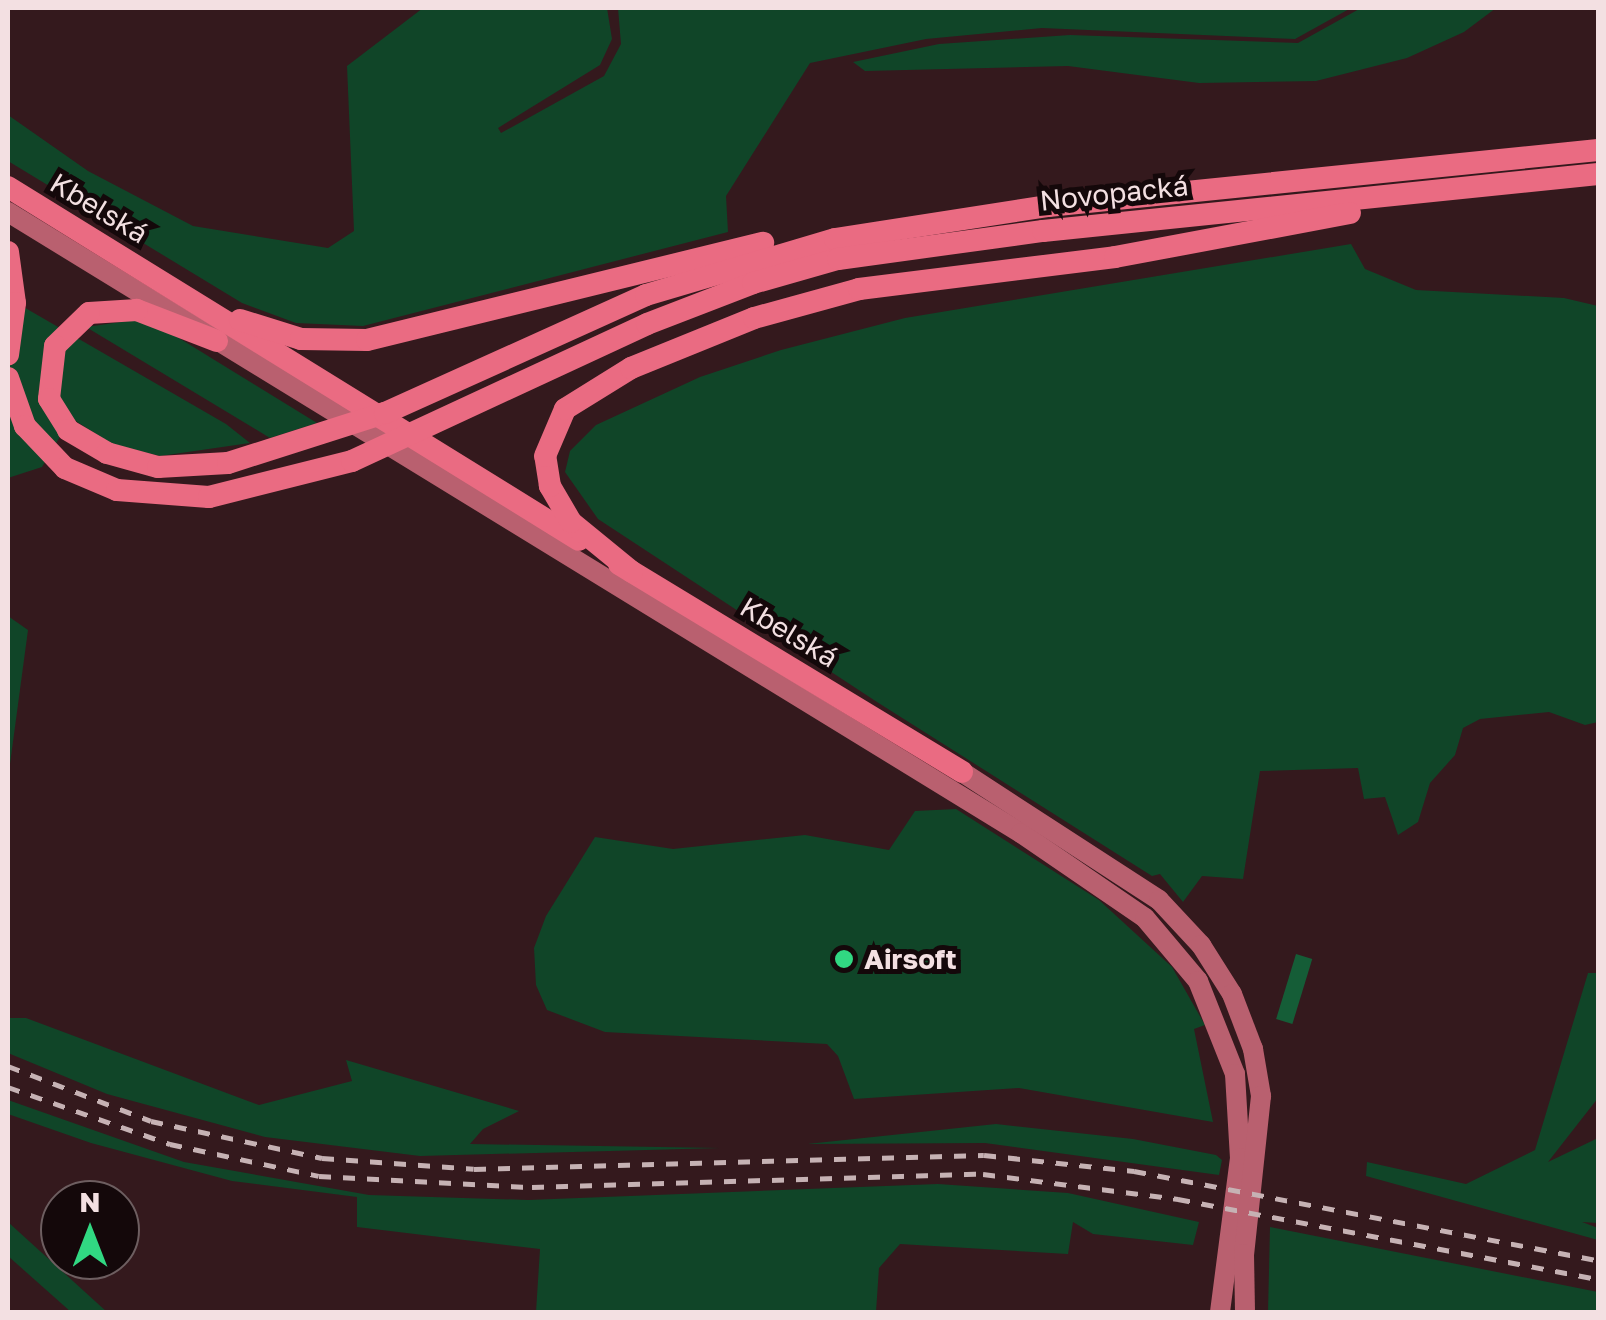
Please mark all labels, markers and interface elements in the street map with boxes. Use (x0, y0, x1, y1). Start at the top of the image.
street label: Kbelská (44, 166, 154, 250)
street label: Novopacká (1038, 168, 1190, 218)
street label: Kbelská (734, 590, 844, 674)
place label: Airsoft (864, 942, 957, 976)
marker: Airsoft (833, 948, 855, 970)
north arrow (40, 1180, 140, 1280)
text: N (79, 1185, 101, 1218)

